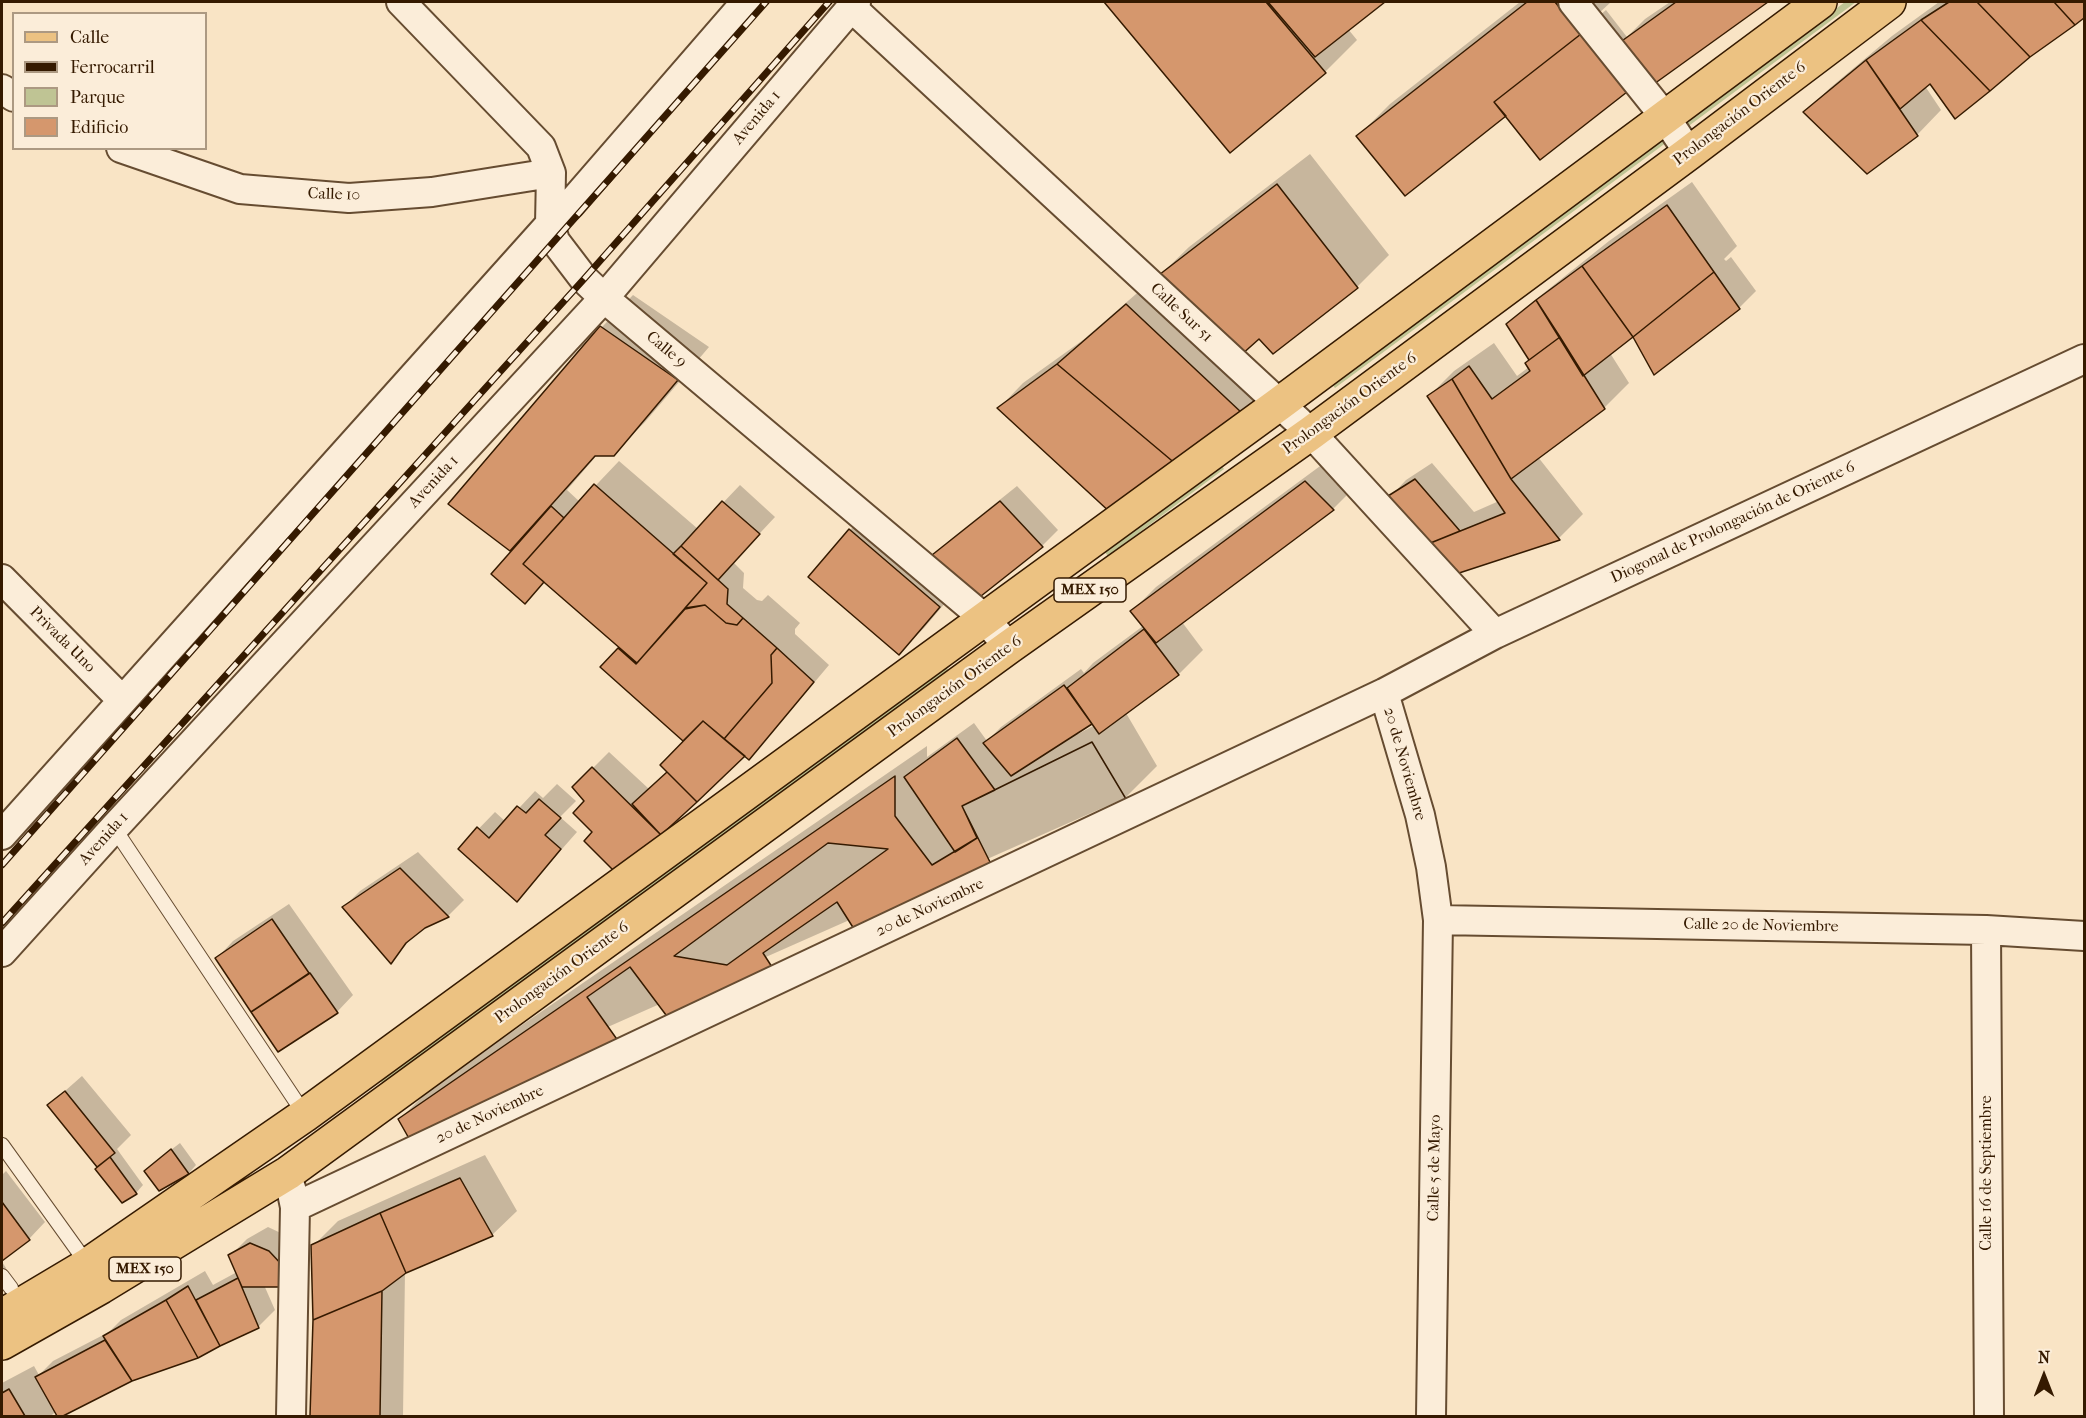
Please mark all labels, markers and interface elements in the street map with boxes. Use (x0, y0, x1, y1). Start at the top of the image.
legend (12, 12, 207, 150)
text: Calle (70, 27, 109, 48)
text: Ferrocarril (70, 57, 155, 78)
street label: Prolongación Oriente 6 (1670, 58, 1810, 170)
text: Parque (70, 87, 125, 108)
street label: Avenida 1 (729, 87, 785, 149)
text: Edificio (70, 117, 128, 138)
street label: Calle 10 (307, 184, 361, 206)
street label: Calle Sur 51 (1146, 279, 1216, 347)
street label: Calle 9 (642, 328, 690, 372)
street label: Prolongación Oriente 6 (1279, 349, 1421, 459)
street label: Avenida 1 (405, 452, 463, 512)
street label: Diogonal de Prolongación de Oriente 6 (1608, 458, 1858, 588)
road number: MEX 150 (1054, 578, 1126, 602)
street label: Privada Uno (25, 603, 99, 677)
street label: Prolongación Oriente 6 (884, 632, 1026, 742)
street label: 20 de Noviembre (1379, 705, 1429, 823)
street label: Avenida 1 (75, 809, 133, 869)
street label: 20 de Noviembre (873, 875, 987, 941)
street label: Calle 20 de Noviembre (1683, 915, 1839, 937)
street label: Prolongación Oriente 6 (491, 918, 633, 1028)
street label: 20 de Noviembre (433, 1082, 547, 1148)
street label: Calle 16 de Septiembre (1977, 1095, 1997, 1251)
street label: Calle 5 de Mayo (1424, 1114, 1446, 1222)
road number: MEX 150 (109, 1257, 181, 1281)
north arrow (2014, 1346, 2074, 1406)
text: N (2038, 1348, 2050, 1367)

